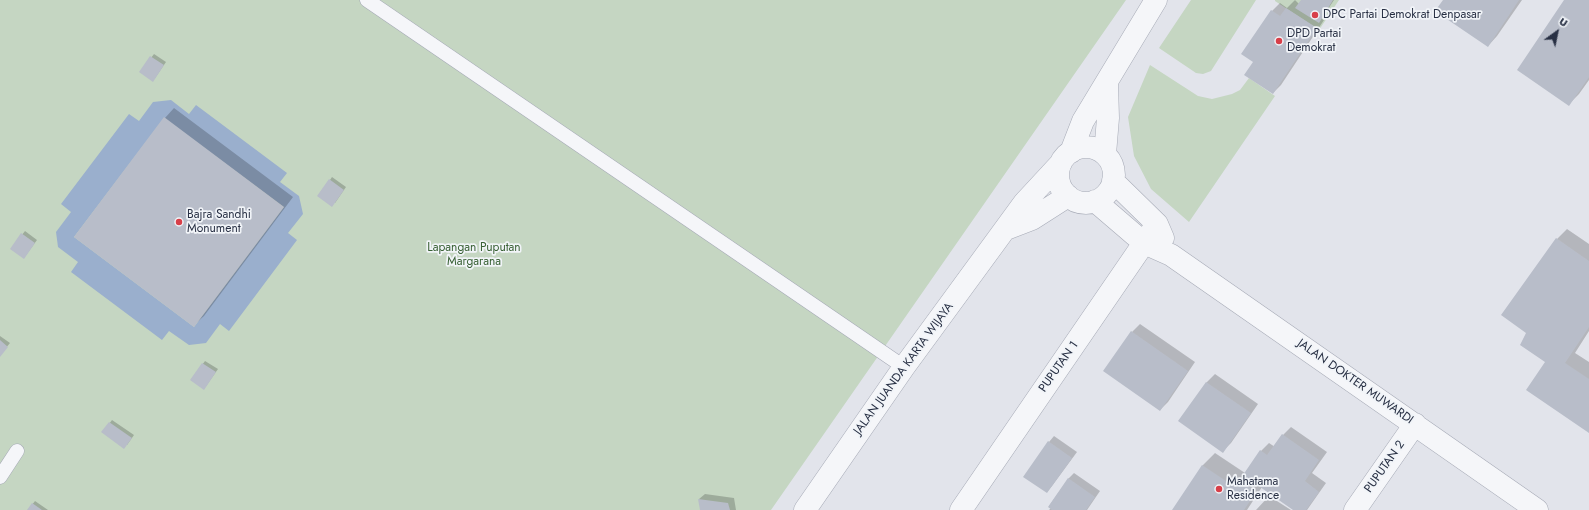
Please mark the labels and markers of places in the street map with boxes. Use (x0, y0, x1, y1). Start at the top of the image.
place label: DPC Partai Demokrat Denpasar (1323, 8, 1481, 22)
marker: DPC Partai Demokrat Denpasar (1310, 10, 1320, 20)
place label: DPD Partai Demokrat (1287, 27, 1341, 55)
marker: DPD Partai Demokrat (1274, 36, 1284, 46)
place label: Bajra Sandhi Monument (187, 208, 251, 236)
marker: Bajra Sandhi Monument (174, 217, 184, 227)
place label: Mahatama Residence (1227, 475, 1279, 503)
marker: Mahatama Residence (1214, 484, 1224, 494)

